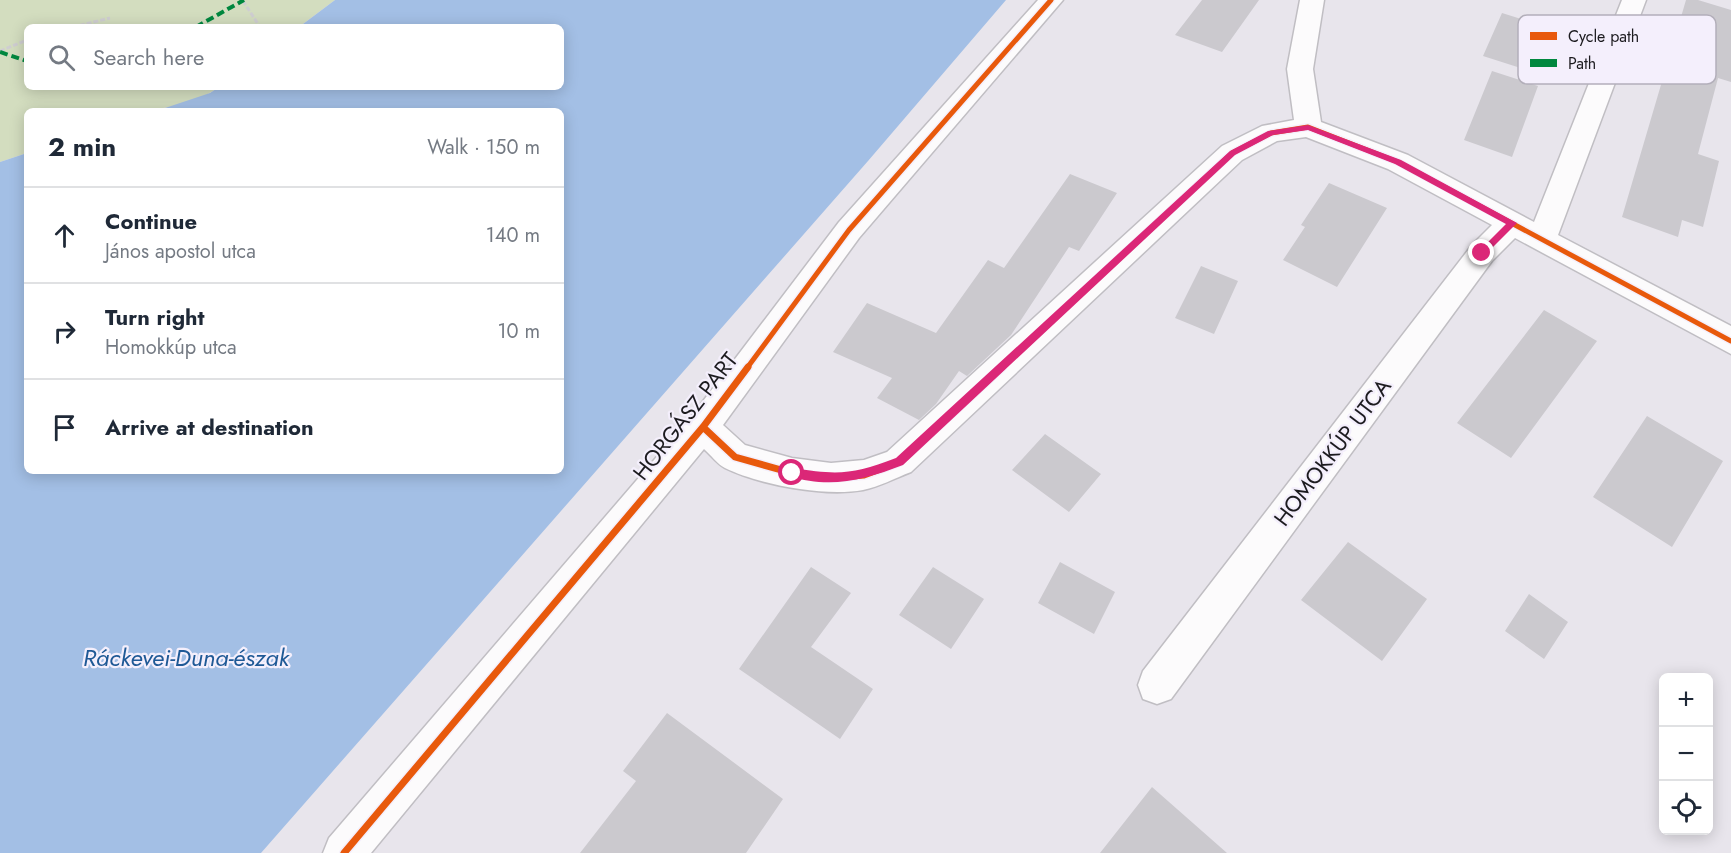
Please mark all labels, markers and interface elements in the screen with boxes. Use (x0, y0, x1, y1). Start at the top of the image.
legend (1518, 15, 1716, 84)
search box (24, 24, 564, 90)
text: Cycle path (1568, 25, 1639, 48)
icon: search (45, 41, 78, 74)
text: Search here (93, 41, 204, 73)
text: Path (1568, 52, 1596, 75)
text: 2 min (48, 128, 116, 166)
text: Walk · 150 m (427, 133, 540, 162)
text: Continue (105, 205, 197, 237)
icon: ahead (48, 219, 81, 252)
text: 140 m (486, 221, 540, 250)
text: János apostol utca (105, 237, 256, 266)
route end (1468, 239, 1494, 265)
text: Turn right (105, 301, 205, 333)
icon: right (48, 315, 81, 348)
text: 10 m (497, 317, 540, 346)
text: Homokkúp utca (105, 333, 237, 362)
street label: HORGÁSZ PART (625, 345, 746, 487)
street label: HOMOKKÚP UTCA (1266, 371, 1399, 533)
icon: arrive (48, 411, 81, 444)
text: Arrive at destination (105, 411, 314, 443)
route start (778, 459, 804, 485)
water label: Ráckevei-Duna-észak (83, 640, 291, 675)
map controls (1659, 673, 1713, 835)
button: + (1659, 673, 1713, 727)
button: − (1659, 727, 1713, 781)
button: locate (1659, 781, 1713, 835)

